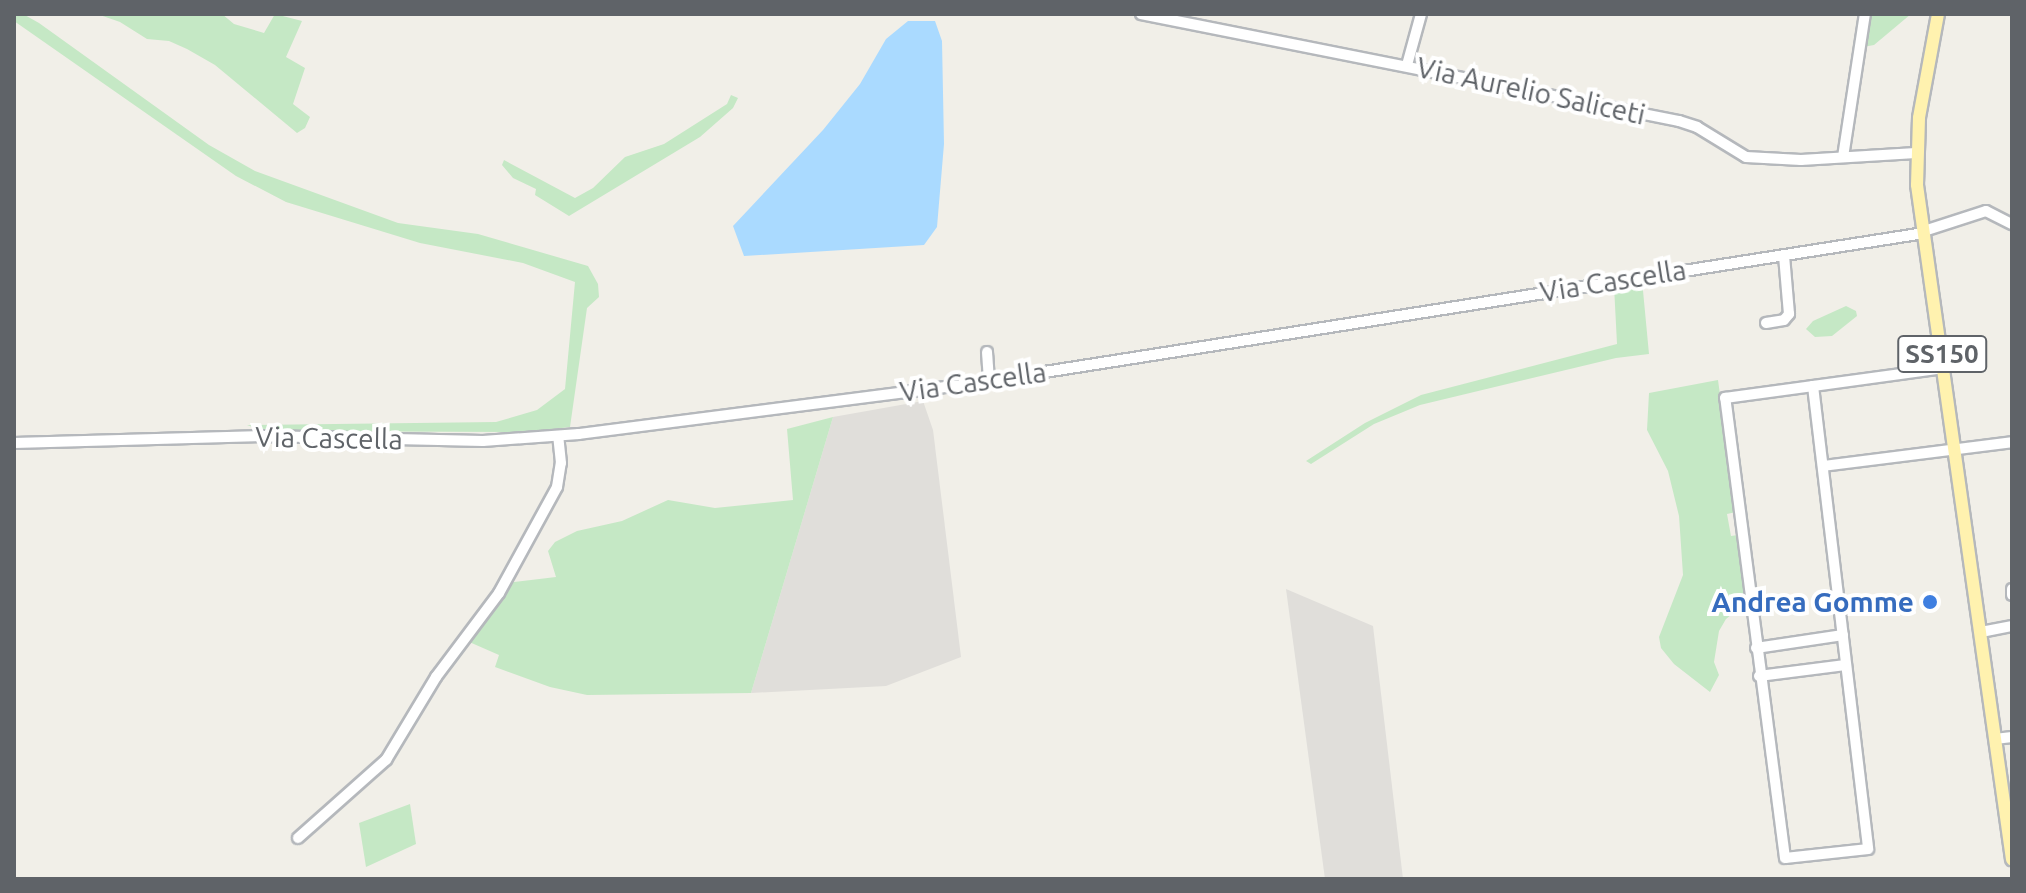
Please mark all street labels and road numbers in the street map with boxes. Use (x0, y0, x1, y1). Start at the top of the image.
street label: Via Aurelio Saliceti (1414, 50, 1648, 132)
street label: Via Cascella (1538, 253, 1688, 309)
road number: SS150 (1896, 332, 1988, 376)
street label: Via Cascella (898, 355, 1048, 409)
street label: Via Cascella (255, 420, 403, 456)

